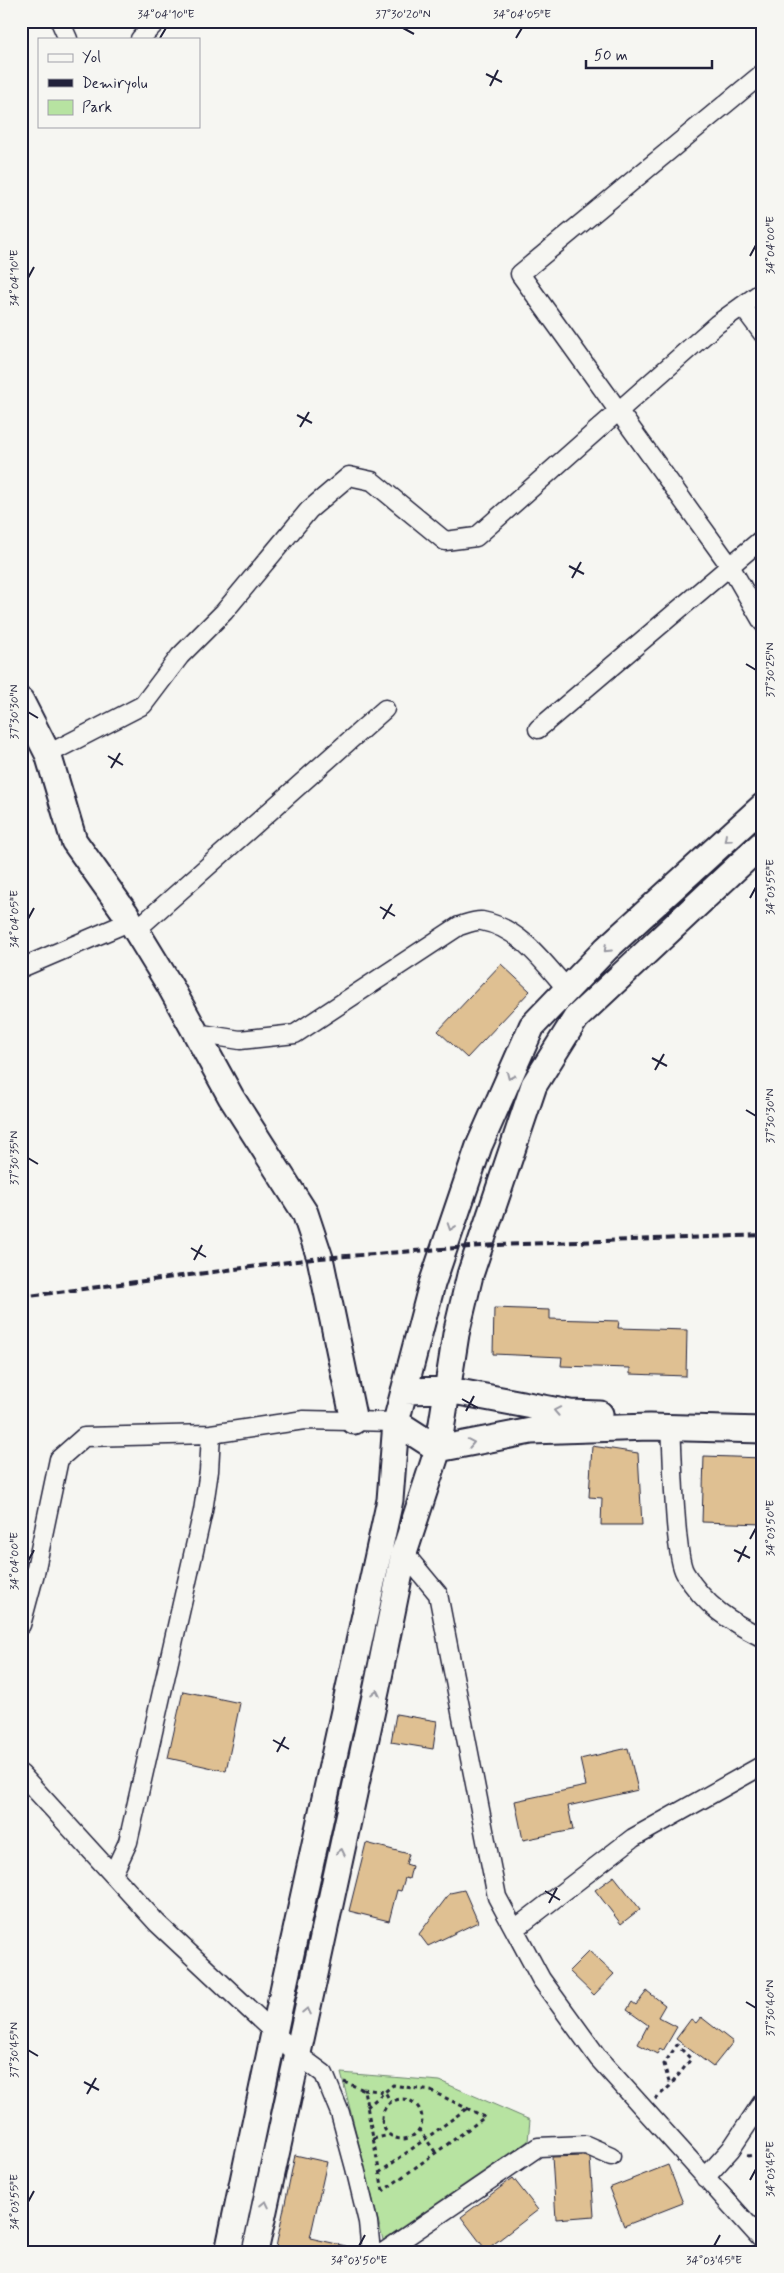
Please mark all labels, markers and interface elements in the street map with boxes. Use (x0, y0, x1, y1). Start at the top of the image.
text: 34°04'10"E (138, 7, 194, 23)
text: 37°30'20"N (375, 7, 431, 23)
text: 34°04'05"E (493, 7, 551, 23)
legend (38, 38, 200, 128)
scale bar (586, 38, 713, 70)
text: 50 m (594, 46, 628, 66)
text: Yol (82, 48, 101, 68)
text: Demiryolu (82, 74, 148, 94)
text: Park (82, 98, 112, 118)
text: 34°04'00"E (763, 216, 779, 274)
text: 34°04'10"E (7, 250, 23, 306)
text: 37°30'25"N (763, 642, 779, 697)
text: 37°30'30"N (7, 684, 23, 740)
one-way arrow (723, 833, 732, 842)
text: 34°03'55"E (763, 859, 779, 915)
text: 34°04'05"E (7, 890, 23, 948)
one-way arrow (604, 943, 613, 952)
one-way arrow (505, 1071, 516, 1080)
text: 37°30'30"N (763, 1088, 779, 1144)
text: 37°30'35"N (7, 1131, 23, 1185)
one-way arrow (447, 1223, 457, 1231)
one-way arrow (552, 1406, 561, 1416)
one-way arrow (467, 1438, 476, 1448)
text: 34°03'50"E (763, 1500, 779, 1556)
text: 34°04'00"E (7, 1532, 23, 1590)
one-way arrow (370, 1689, 381, 1698)
one-way arrow (335, 1848, 346, 1857)
text: 37°30'40"N (763, 1980, 779, 2036)
one-way arrow (301, 2007, 312, 2015)
text: 37°30'45"N (7, 2022, 23, 2078)
text: 34°03'45"E (763, 2141, 779, 2197)
text: 34°03'55"E (7, 2174, 23, 2230)
one-way arrow (259, 2200, 270, 2209)
text: 34°03'50"E (331, 2253, 387, 2269)
text: 34°03'45"E (686, 2253, 742, 2269)

